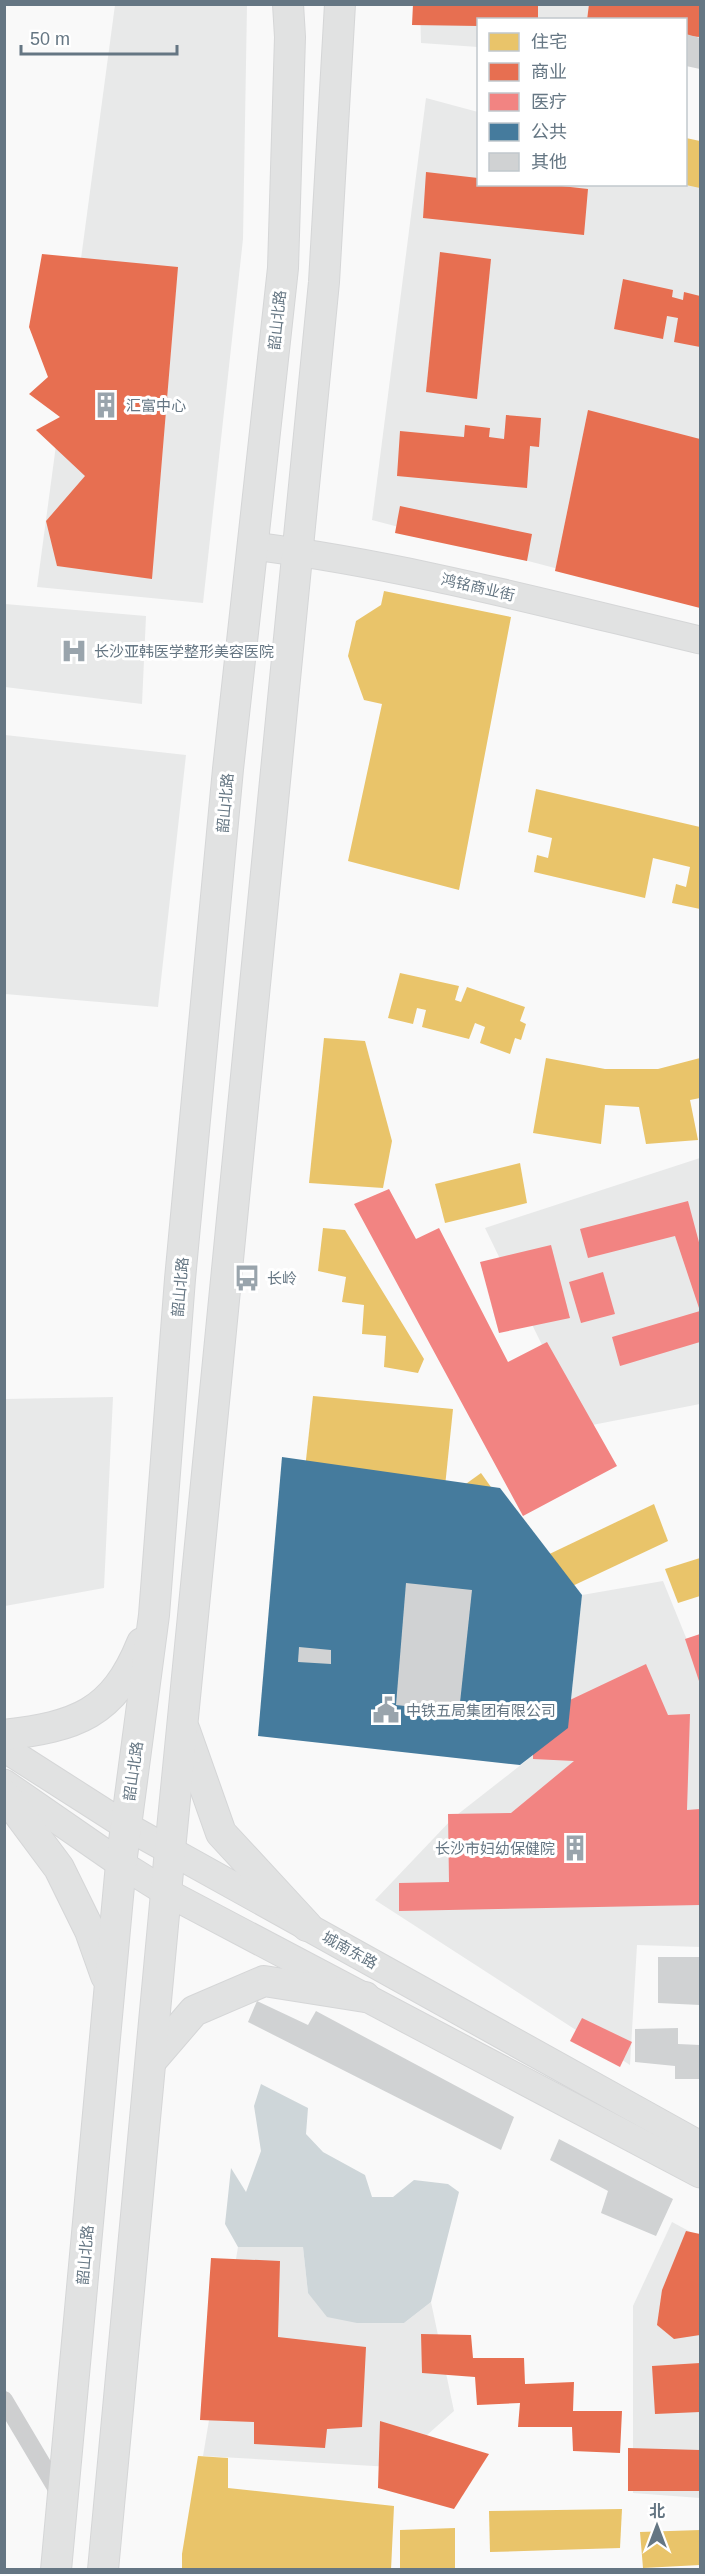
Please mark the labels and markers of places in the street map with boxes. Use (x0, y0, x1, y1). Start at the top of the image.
building icon: 汇富中心 (91, 390, 121, 420)
place label: 汇富中心 (126, 397, 186, 414)
hospital icon: 长沙亚韩医学整形美容医院 (59, 636, 89, 666)
place label: 长沙亚韩医学整形美容医院 (94, 643, 274, 660)
bus stop icon: 长岭 (232, 1263, 262, 1293)
place label: 长岭 (267, 1270, 297, 1287)
public building icon: 中铁五局集团有限公司 (371, 1695, 401, 1725)
place label: 中铁五局集团有限公司 (406, 1702, 556, 1719)
building icon: 长沙市妇幼保健院 (560, 1833, 590, 1863)
place label: 长沙市妇幼保健院 (435, 1840, 555, 1857)

